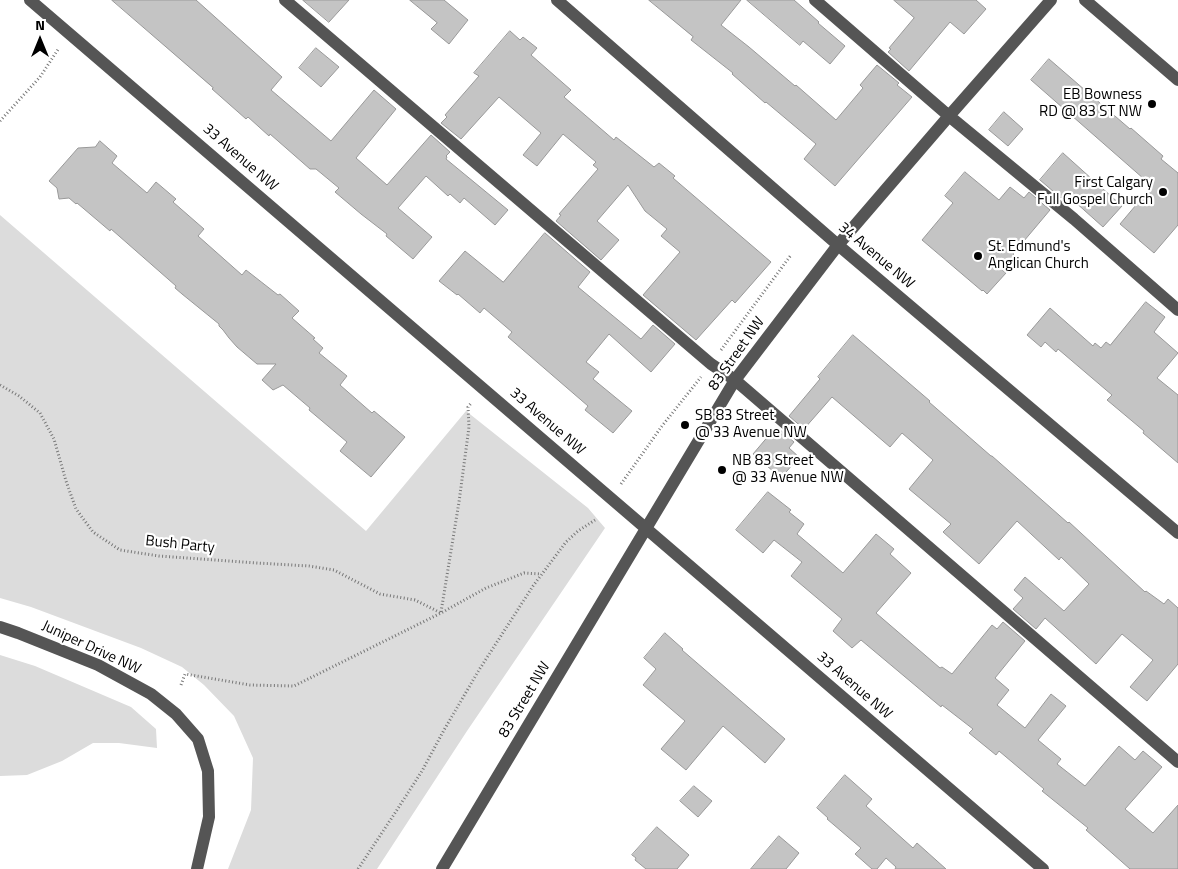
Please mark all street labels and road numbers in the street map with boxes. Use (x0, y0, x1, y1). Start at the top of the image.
street label: 33 Avenue NW (199, 120, 281, 196)
street label: 34 Avenue NW (834, 219, 918, 293)
street label: 83 Street NW (705, 314, 769, 394)
street label: 33 Avenue NW (506, 384, 588, 460)
street label: Bush Party (144, 532, 216, 558)
street label: Juniper Drive NW (39, 617, 143, 679)
street label: 33 Avenue NW (813, 648, 895, 724)
street label: 83 Street NW (495, 659, 555, 741)

